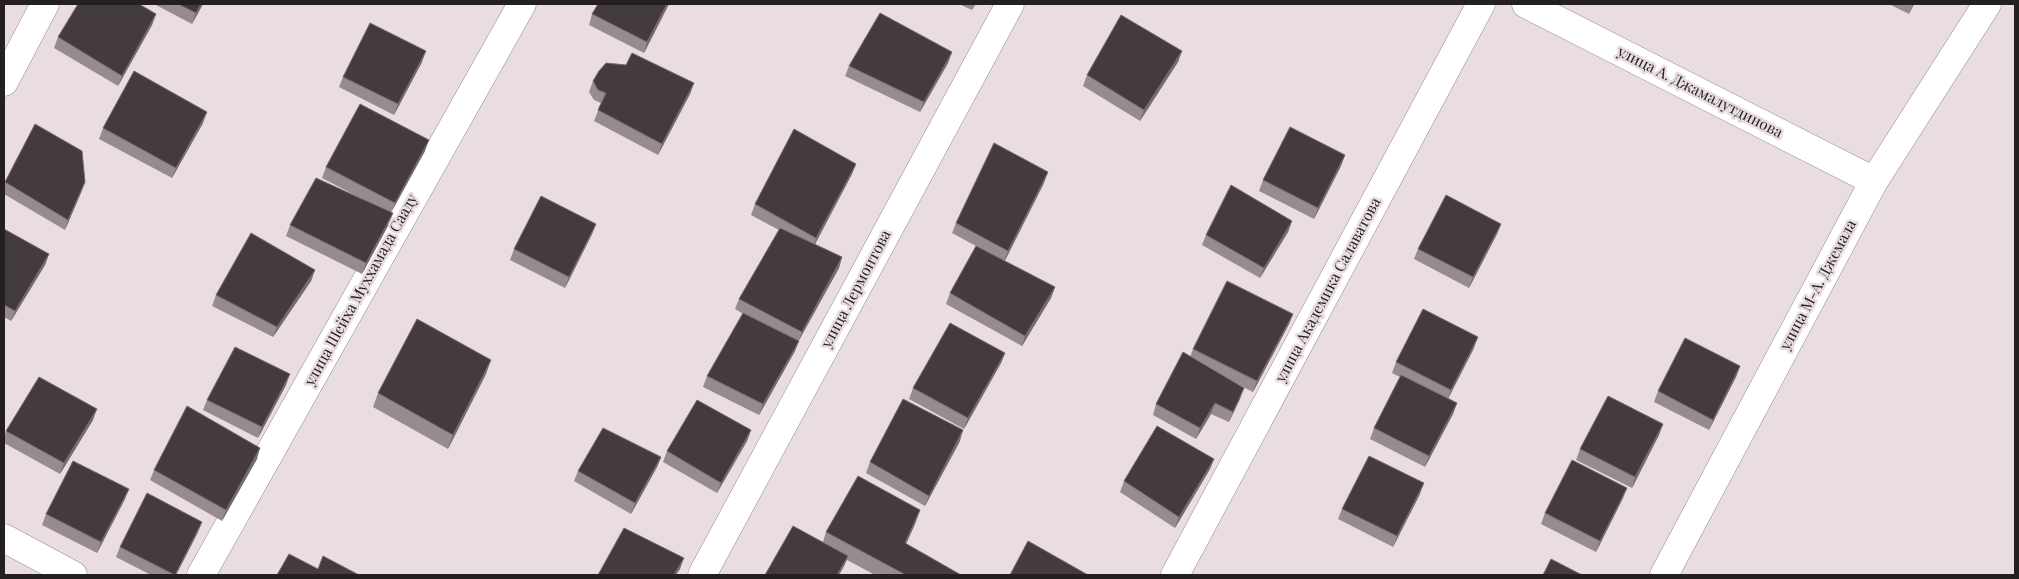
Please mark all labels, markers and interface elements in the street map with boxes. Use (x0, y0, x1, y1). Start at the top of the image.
street label: улица А. Джамалутдинова (1613, 40, 1787, 142)
street label: улица Шейха Муххамада Сааду (298, 190, 422, 390)
street label: улица Академика Салаватова (1269, 193, 1385, 386)
street label: улица М-А. Джемала (1774, 215, 1860, 354)
street label: улица Лермонтова (815, 226, 895, 352)

